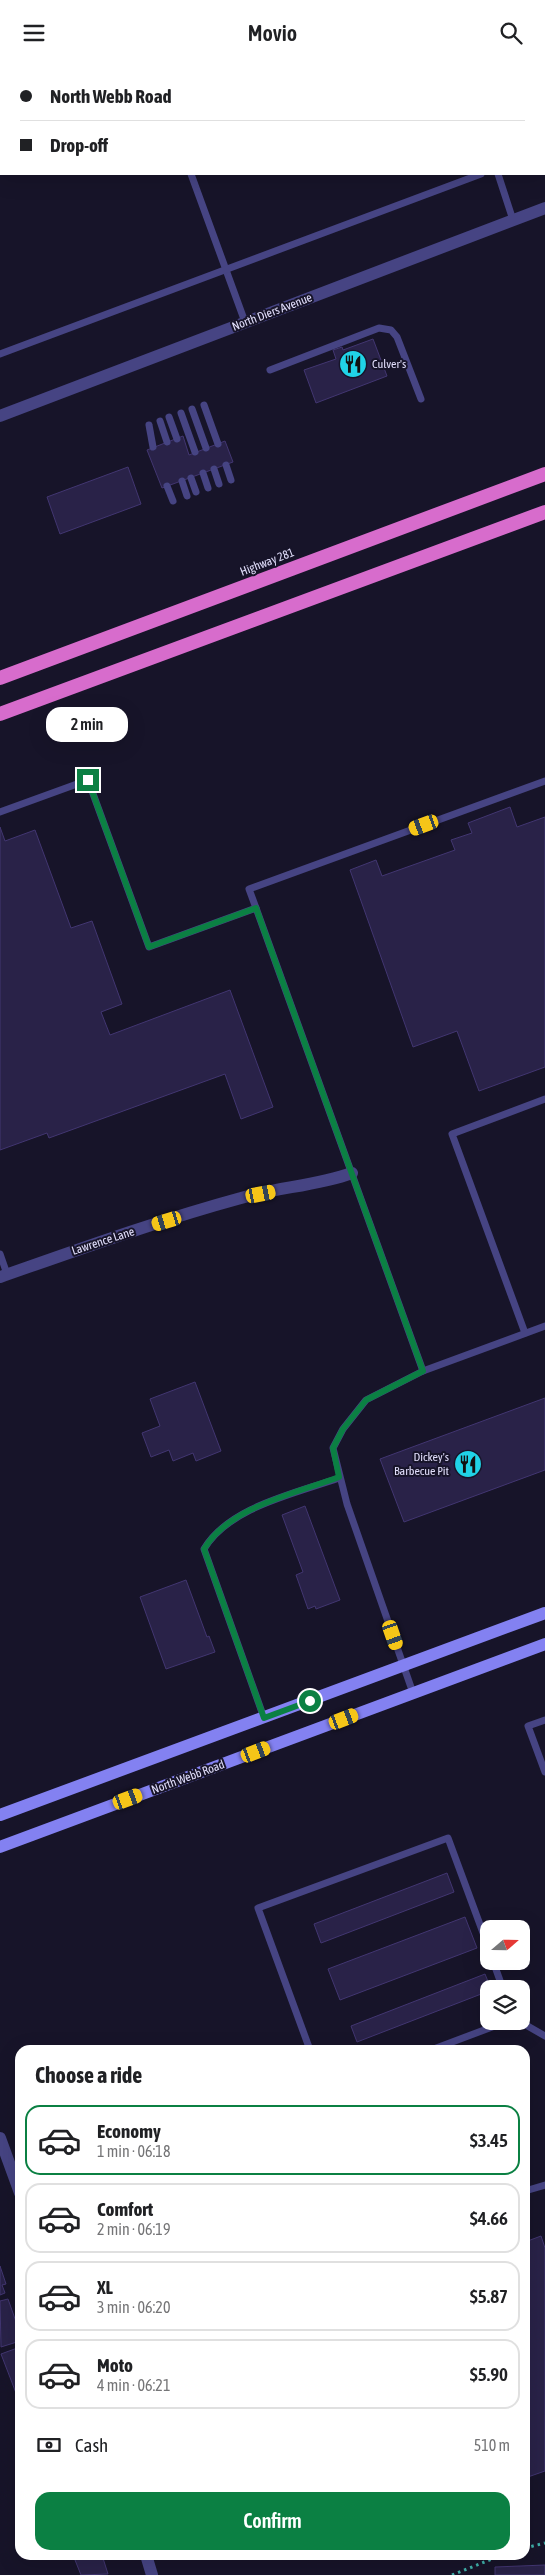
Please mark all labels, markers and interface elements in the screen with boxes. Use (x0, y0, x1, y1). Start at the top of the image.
icon: menu (20, 19, 48, 47)
icon: search (497, 19, 525, 47)
text: Movio (248, 20, 297, 46)
text: North Webb Road (50, 85, 172, 107)
text: Drop-off (50, 134, 108, 156)
street label: North Diers Avenue (230, 290, 314, 334)
restaurant icon: Culver's (338, 349, 368, 379)
place label: Culver's (372, 357, 406, 371)
street label: Highway 281 (238, 545, 296, 579)
callout: 2 min (47, 707, 129, 743)
text: 2 min (71, 715, 103, 733)
route end (77, 769, 99, 791)
car (407, 813, 440, 837)
car (244, 1184, 277, 1204)
car (150, 1209, 183, 1233)
street label: Lawrence Lane (70, 1224, 136, 1258)
restaurant icon: Dickey's Barbecue Pit (453, 1449, 483, 1479)
place label: Dickey's Barbecue Pit (394, 1450, 450, 1478)
car (381, 1618, 404, 1652)
route start (299, 1690, 321, 1712)
car (327, 1707, 360, 1731)
car (239, 1740, 272, 1764)
street label: North Webb Road (150, 1757, 226, 1797)
car (111, 1787, 144, 1811)
north arrow (480, 1920, 530, 1970)
map controls (480, 1920, 530, 2030)
button: layers (480, 1980, 530, 2030)
text: Choose a ride (35, 2062, 142, 2088)
icon: car (37, 2118, 82, 2163)
text: Economy (97, 2120, 161, 2142)
text: $3.45 (470, 2129, 508, 2151)
text: 1 min · 06:18 (97, 2142, 170, 2160)
icon: car (37, 2196, 82, 2241)
text: Comfort (97, 2198, 153, 2220)
text: $4.66 (470, 2207, 508, 2229)
text: 2 min · 06:19 (97, 2220, 170, 2238)
icon: car (37, 2274, 82, 2319)
text: XL (97, 2276, 113, 2298)
text: $5.87 (470, 2285, 508, 2307)
text: 3 min · 06:20 (97, 2298, 170, 2316)
icon: car (37, 2352, 82, 2397)
text: Moto (97, 2354, 133, 2376)
text: $5.90 (470, 2363, 508, 2385)
text: 4 min · 06:21 (97, 2376, 170, 2394)
icon: cash (35, 2431, 63, 2459)
text: Cash (75, 2434, 108, 2456)
text: 510 m (474, 2436, 510, 2454)
button: Confirm (35, 2492, 510, 2550)

